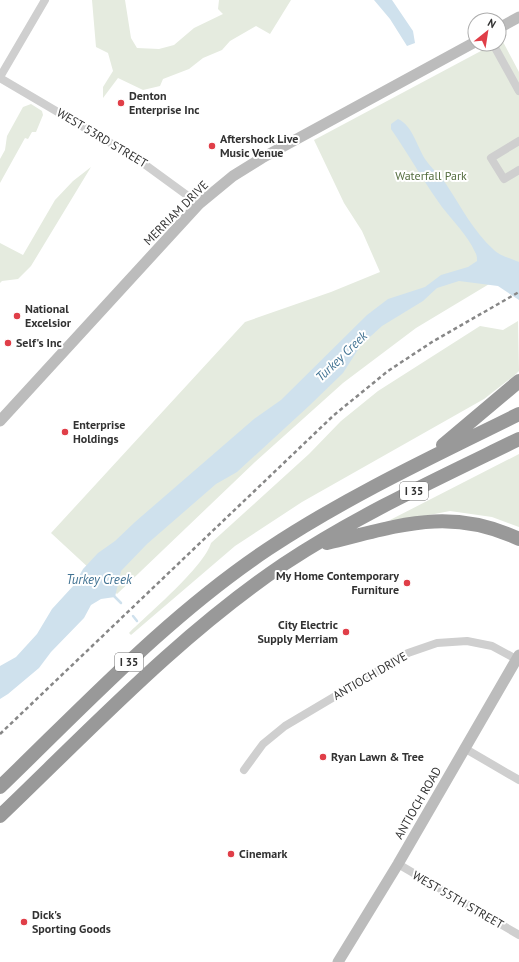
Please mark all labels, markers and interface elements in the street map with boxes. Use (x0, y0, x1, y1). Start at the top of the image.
north arrow (467, 12, 507, 52)
text: N (485, 15, 499, 31)
place label: Denton Enterprise Inc (129, 88, 200, 117)
marker: Denton Enterprise Inc (116, 98, 126, 108)
street label: WEST 53RD STREET (54, 105, 151, 171)
place label: Aftershock Live Music Venue (220, 131, 298, 160)
marker: Aftershock Live Music Venue (207, 141, 217, 151)
park label: Waterfall Park (395, 168, 467, 183)
street label: MERRIAM DRIVE (140, 177, 211, 248)
place label: National Excelsior (25, 301, 72, 330)
marker: National Excelsior (12, 311, 22, 321)
water label: Turkey Creek (312, 327, 372, 385)
place label: Self's Inc (16, 335, 62, 350)
marker: Self's Inc (3, 338, 13, 348)
place label: Enterprise Holdings (73, 417, 125, 446)
marker: Enterprise Holdings (60, 427, 70, 437)
road number: I 35 (400, 482, 428, 500)
place label: My Home Contemporary Furniture (276, 568, 399, 597)
water label: Turkey Creek (66, 571, 133, 588)
marker: My Home Contemporary Furniture (402, 578, 412, 588)
place label: City Electric Supply Merriam (257, 617, 338, 646)
marker: City Electric Supply Merriam (341, 627, 351, 637)
street label: ANTIOCH DRIVE (330, 648, 410, 703)
road number: I 35 (115, 653, 143, 671)
place label: Ryan Lawn & Tree (331, 749, 424, 764)
marker: Ryan Lawn & Tree (318, 752, 328, 762)
street label: ANTIOCH ROAD (391, 764, 444, 842)
place label: Cinemark (239, 846, 287, 861)
marker: Cinemark (226, 849, 236, 859)
street label: WEST 55TH STREET (410, 867, 507, 932)
place label: Dick's Sporting Goods (32, 907, 111, 936)
marker: Dick's Sporting Goods (19, 917, 29, 927)

